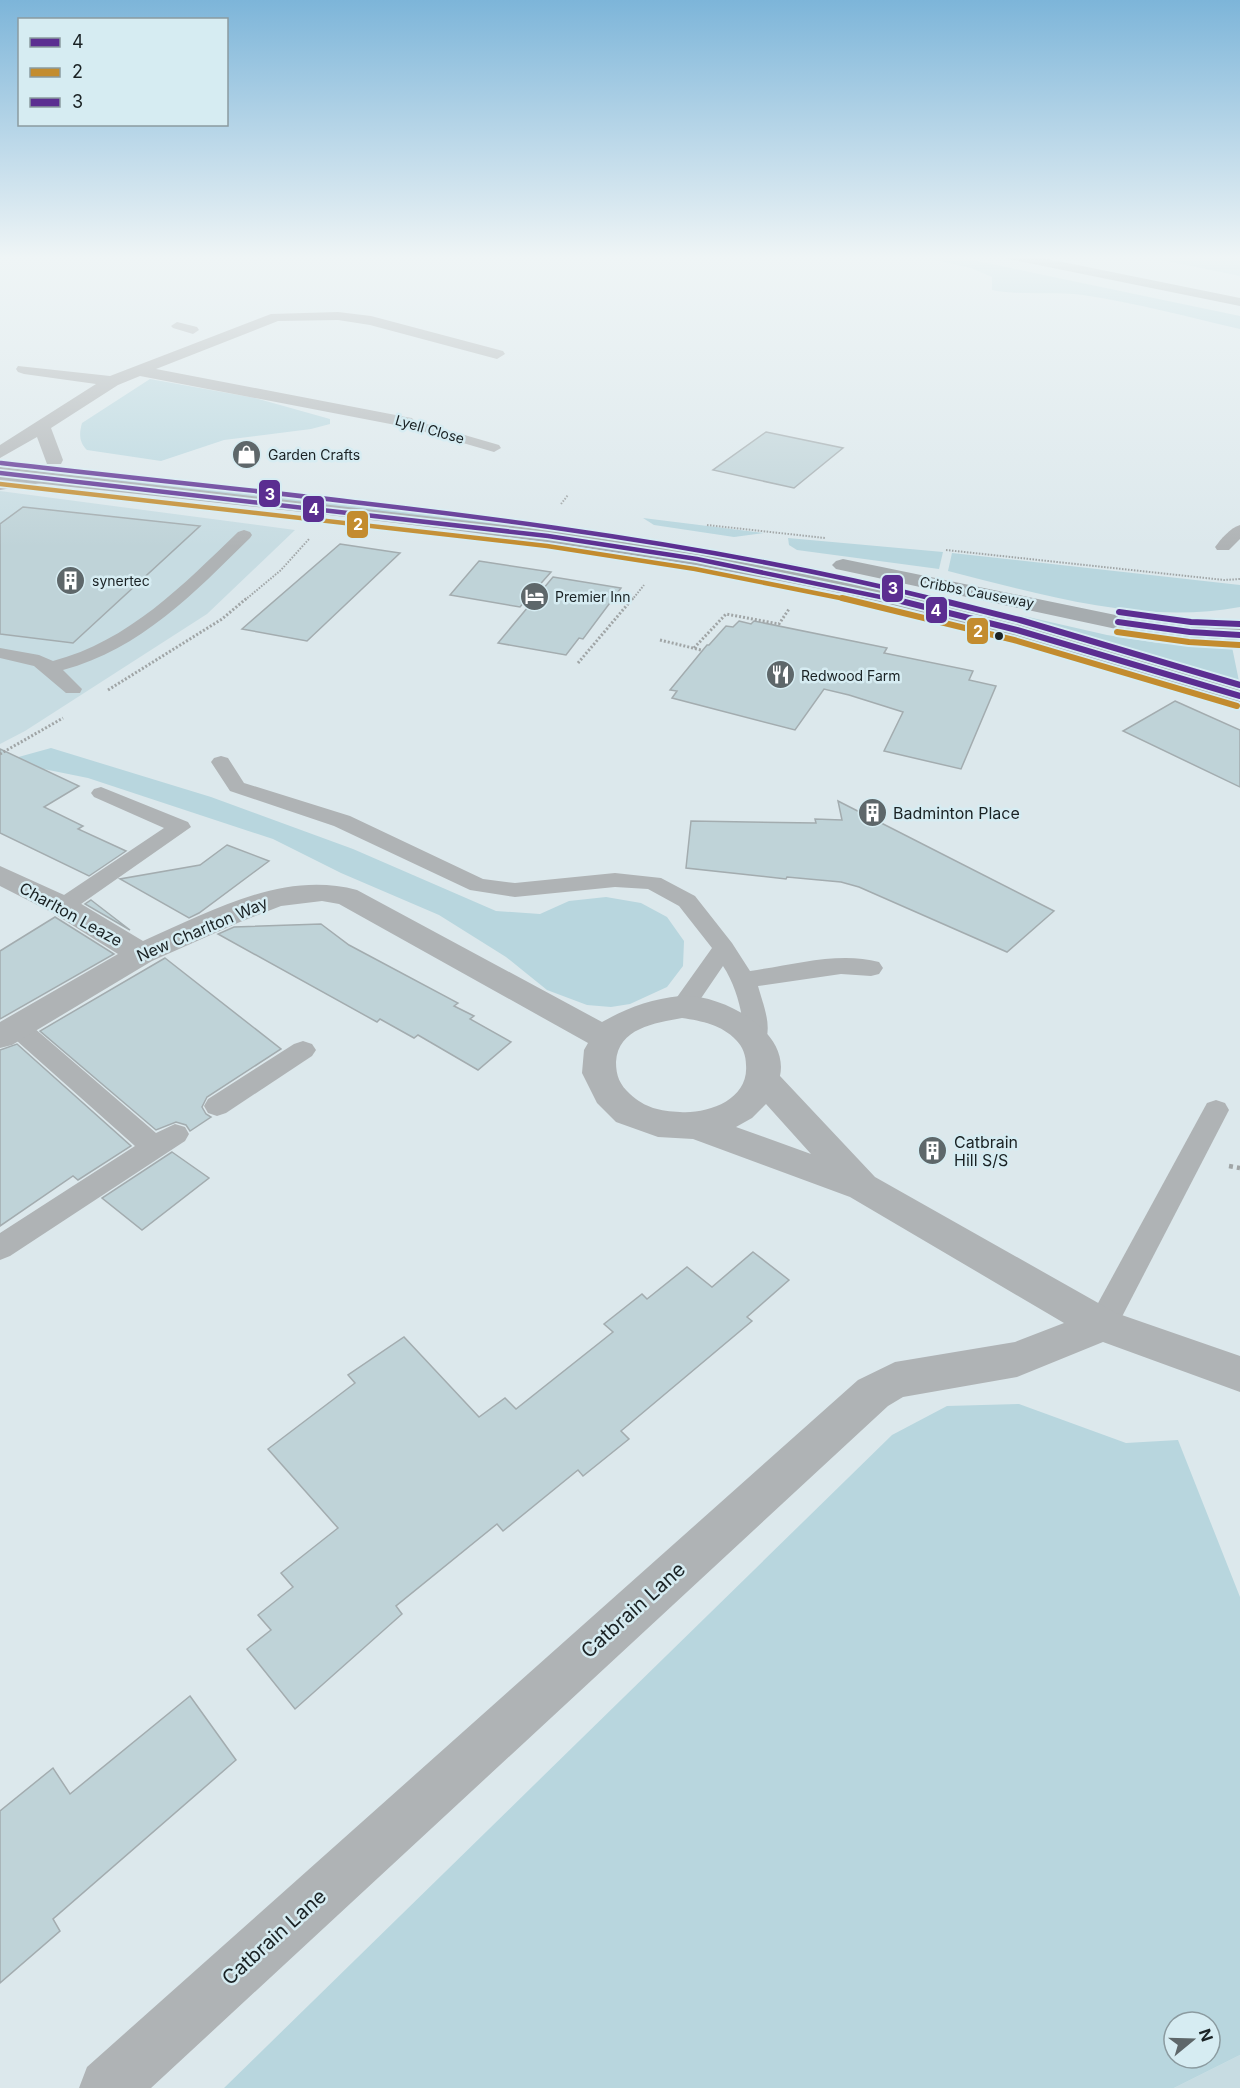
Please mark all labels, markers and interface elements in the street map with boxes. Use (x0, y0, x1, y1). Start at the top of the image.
legend (18, 18, 228, 126)
text: 4 (72, 31, 84, 52)
text: 2 (72, 61, 83, 82)
text: 3 (72, 91, 83, 112)
street label: Lyell Close (394, 411, 466, 447)
shop icon: Garden Crafts (231, 438, 263, 470)
place label: Garden Crafts (268, 446, 360, 463)
line badge: 3 (258, 479, 281, 508)
text: 3 (265, 484, 275, 504)
line badge: 4 (302, 495, 325, 523)
text: 4 (309, 499, 320, 519)
line badge: 2 (346, 510, 369, 539)
text: 2 (353, 514, 363, 534)
building icon: synertec (55, 564, 87, 596)
place label: synertec (92, 572, 150, 589)
street label: Cribbs Causeway (918, 573, 1036, 611)
line badge: 3 (881, 574, 904, 603)
text: 3 (888, 578, 898, 598)
hotel icon: Premier Inn (518, 580, 550, 612)
place label: Premier Inn (555, 588, 630, 605)
line badge: 4 (925, 596, 948, 624)
text: 4 (931, 600, 942, 620)
line badge: 2 (966, 617, 989, 645)
text: 2 (973, 621, 983, 641)
unlabelled marker (993, 630, 1005, 642)
restaurant icon: Redwood Farm (764, 659, 796, 691)
place label: Redwood Farm (801, 667, 901, 684)
building icon: Badminton Place (856, 797, 888, 829)
place label: Badminton Place (893, 803, 1020, 823)
street label: Charlton Leaze (16, 877, 126, 951)
street label: New Charlton Way (133, 892, 271, 966)
place label: Catbrain Hill S/S (954, 1132, 1018, 1170)
building icon: Catbrain Hill S/S (917, 1135, 949, 1167)
street label: Catbrain Lane (576, 1557, 690, 1663)
street label: Catbrain Lane (217, 1884, 331, 1990)
north arrow (1162, 2010, 1222, 2070)
text: N (1195, 2026, 1218, 2044)

